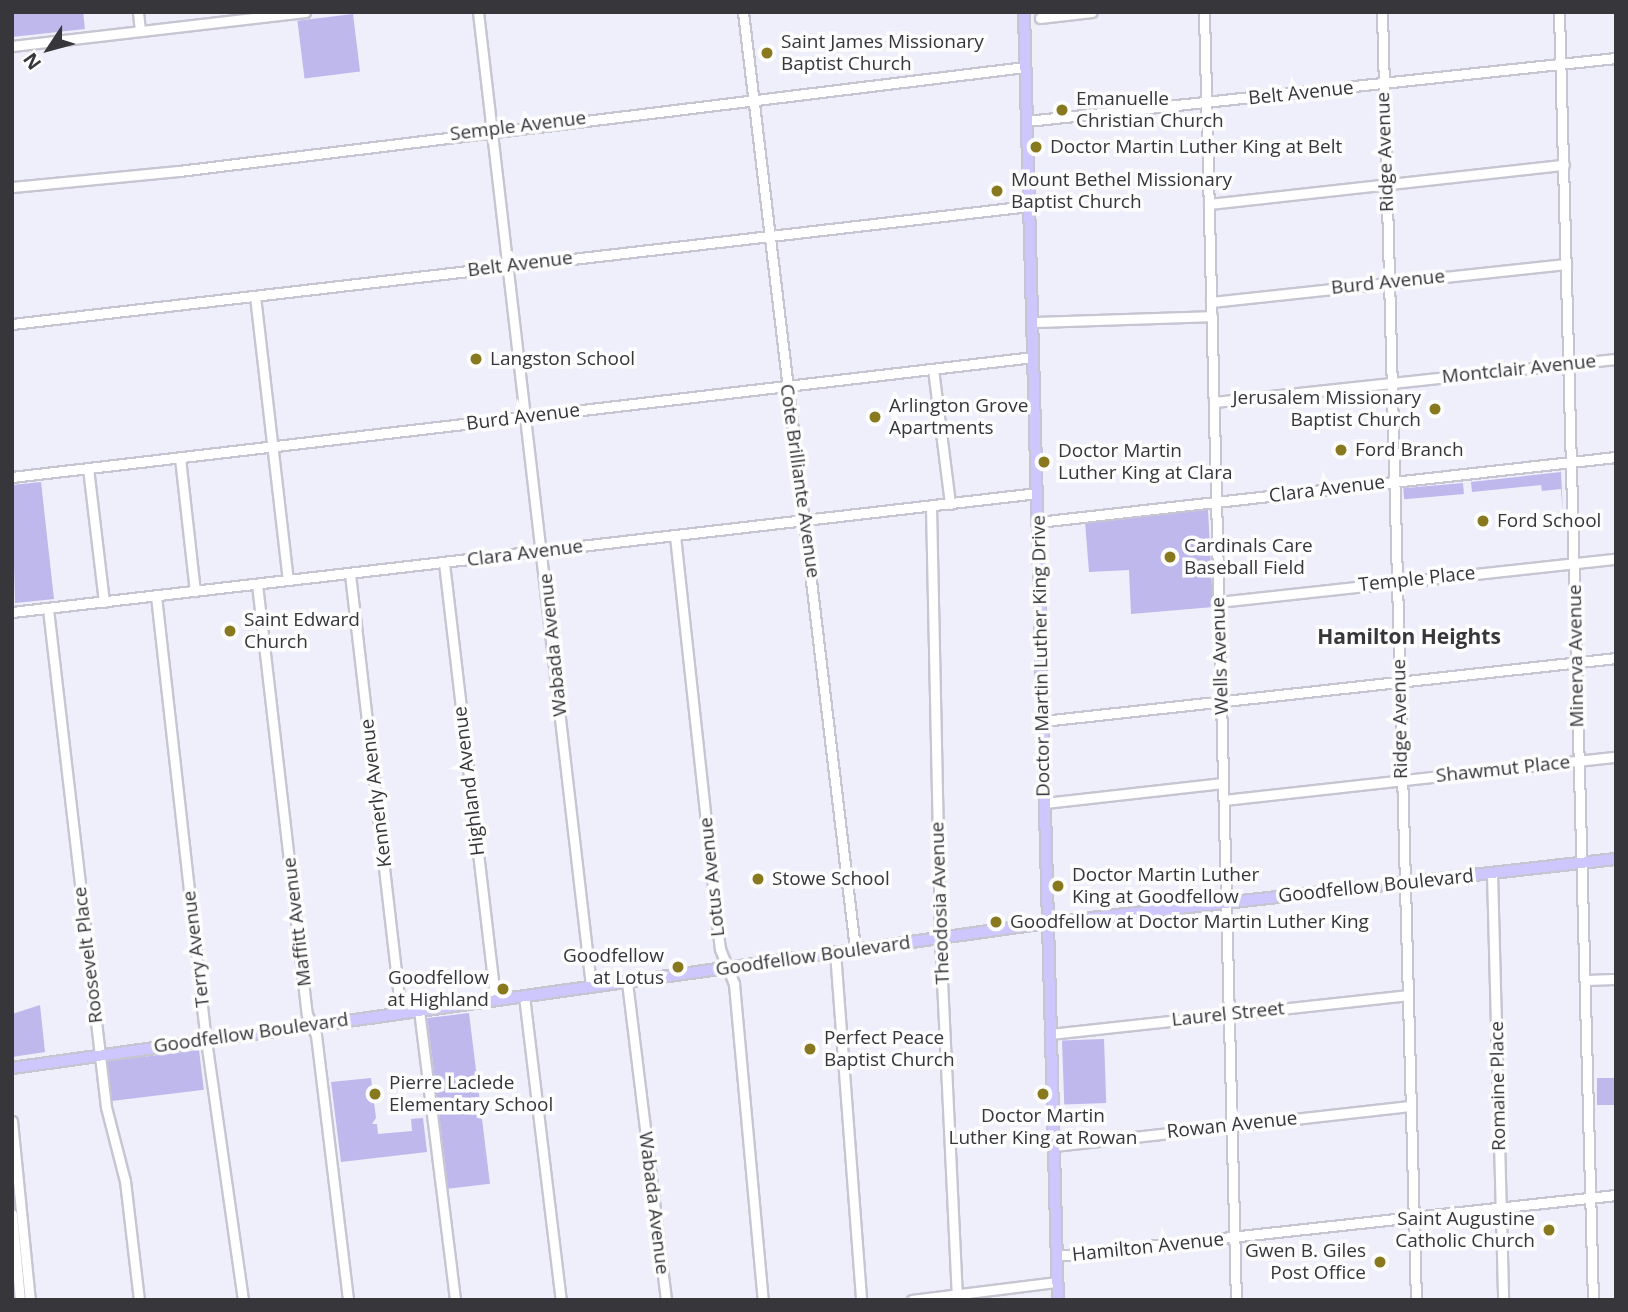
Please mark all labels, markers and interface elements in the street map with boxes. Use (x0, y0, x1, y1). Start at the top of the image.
north arrow (14, 14, 84, 84)
place label: Saint James Missionary Baptist Church (781, 31, 984, 75)
marker: Saint James Missionary Baptist Church (759, 45, 775, 61)
text: N (17, 47, 47, 75)
street label: Belt Avenue (1247, 76, 1355, 110)
place label: Emanuelle Christian Church (1076, 88, 1224, 132)
street label: Ridge Avenue (1372, 92, 1398, 212)
marker: Emanuelle Christian Church (1054, 102, 1070, 118)
street label: Semple Avenue (449, 106, 587, 146)
place label: Doctor Martin Luther King at Belt (1050, 136, 1342, 158)
marker: Doctor Martin Luther King at Belt (1028, 139, 1044, 155)
place label: Mount Bethel Missionary Baptist Church (1011, 169, 1232, 213)
marker: Mount Bethel Missionary Baptist Church (989, 183, 1005, 199)
street label: Belt Avenue (466, 246, 574, 282)
street label: Burd Avenue (1330, 265, 1446, 299)
place label: Langston School (490, 348, 635, 370)
street label: Montclair Avenue (1441, 350, 1597, 388)
marker: Langston School (468, 351, 484, 367)
street label: Cote Brilliante Avenue (775, 382, 825, 580)
place label: Jerusalem Missionary Baptist Church (1232, 387, 1421, 431)
place label: Arlington Grove Apartments (889, 395, 1028, 439)
street label: Burd Avenue (465, 399, 581, 435)
marker: Jerusalem Missionary Baptist Church (1427, 401, 1443, 417)
marker: Arlington Grove Apartments (867, 409, 883, 425)
place label: Ford Branch (1355, 439, 1464, 461)
place label: Doctor Martin Luther King at Clara (1058, 440, 1233, 484)
marker: Ford Branch (1333, 442, 1349, 458)
marker: Doctor Martin Luther King at Clara (1036, 454, 1052, 470)
street label: Clara Avenue (1268, 471, 1386, 507)
place label: Ford School (1497, 510, 1601, 532)
marker: Ford School (1475, 513, 1491, 529)
street label: Doctor Martin Luther King Drive (1027, 515, 1055, 797)
street label: Clara Avenue (466, 535, 584, 571)
place label: Cardinals Care Baseball Field (1184, 535, 1313, 579)
marker: Cardinals Care Baseball Field (1162, 549, 1178, 565)
street label: Temple Place (1357, 562, 1477, 596)
street label: Wabada Avenue (534, 572, 572, 718)
street label: Minerva Avenue (1563, 584, 1589, 728)
street label: Wells Avenue (1207, 597, 1233, 715)
place label: Saint Edward Church (244, 609, 360, 653)
marker: Saint Edward Church (222, 623, 238, 639)
district label: Hamilton Heights (1317, 623, 1501, 649)
street label: Ridge Avenue (1388, 659, 1412, 779)
street label: Highland Avenue (449, 705, 489, 857)
street label: Kennerly Avenue (356, 717, 396, 869)
street label: Shawmut Place (1435, 751, 1571, 787)
street label: Lotus Avenue (694, 816, 730, 938)
street label: Theodosia Avenue (926, 821, 954, 985)
street label: Maffitt Avenue (278, 856, 316, 988)
place label: Doctor Martin Luther King at Goodfellow (1072, 864, 1259, 908)
street label: Goodfellow Boulevard (1277, 864, 1475, 908)
place label: Stowe School (772, 868, 890, 890)
marker: Stowe School (750, 871, 766, 887)
marker: Doctor Martin Luther King at Goodfellow (1050, 878, 1066, 894)
street label: Roosevelt Place (68, 885, 108, 1025)
street label: Terry Avenue (178, 889, 214, 1009)
place label: Goodfellow at Doctor Martin Luther King (1010, 911, 1369, 933)
marker: Goodfellow at Doctor Martin Luther King (988, 914, 1004, 930)
street label: Goodfellow Boulevard (714, 931, 912, 981)
place label: Goodfellow at Lotus (563, 945, 664, 989)
marker: Goodfellow at Lotus (670, 959, 686, 975)
place label: Goodfellow at Highland (387, 967, 489, 1011)
marker: Goodfellow at Highland (495, 981, 511, 997)
street label: Laurel Street (1170, 997, 1286, 1031)
street label: Goodfellow Boulevard (152, 1008, 350, 1058)
street label: Romaine Place (1485, 1021, 1511, 1151)
place label: Perfect Peace Baptist Church (824, 1027, 955, 1071)
marker: Perfect Peace Baptist Church (802, 1041, 818, 1057)
place label: Pierre Laclede Elementary School (389, 1072, 553, 1116)
marker: Pierre Laclede Elementary School (367, 1086, 383, 1102)
marker: Doctor Martin Luther King at Rowan (1035, 1086, 1051, 1102)
place label: Doctor Martin Luther King at Rowan (948, 1105, 1138, 1149)
street label: Rowan Avenue (1166, 1107, 1298, 1143)
street label: Wabada Avenue (634, 1130, 674, 1276)
place label: Saint Augustine Catholic Church (1395, 1208, 1535, 1252)
marker: Saint Augustine Catholic Church (1541, 1222, 1557, 1238)
street label: Hamilton Avenue (1071, 1228, 1225, 1266)
place label: Gwen B. Giles Post Office (1245, 1240, 1366, 1284)
marker: Gwen B. Giles Post Office (1372, 1254, 1388, 1270)

